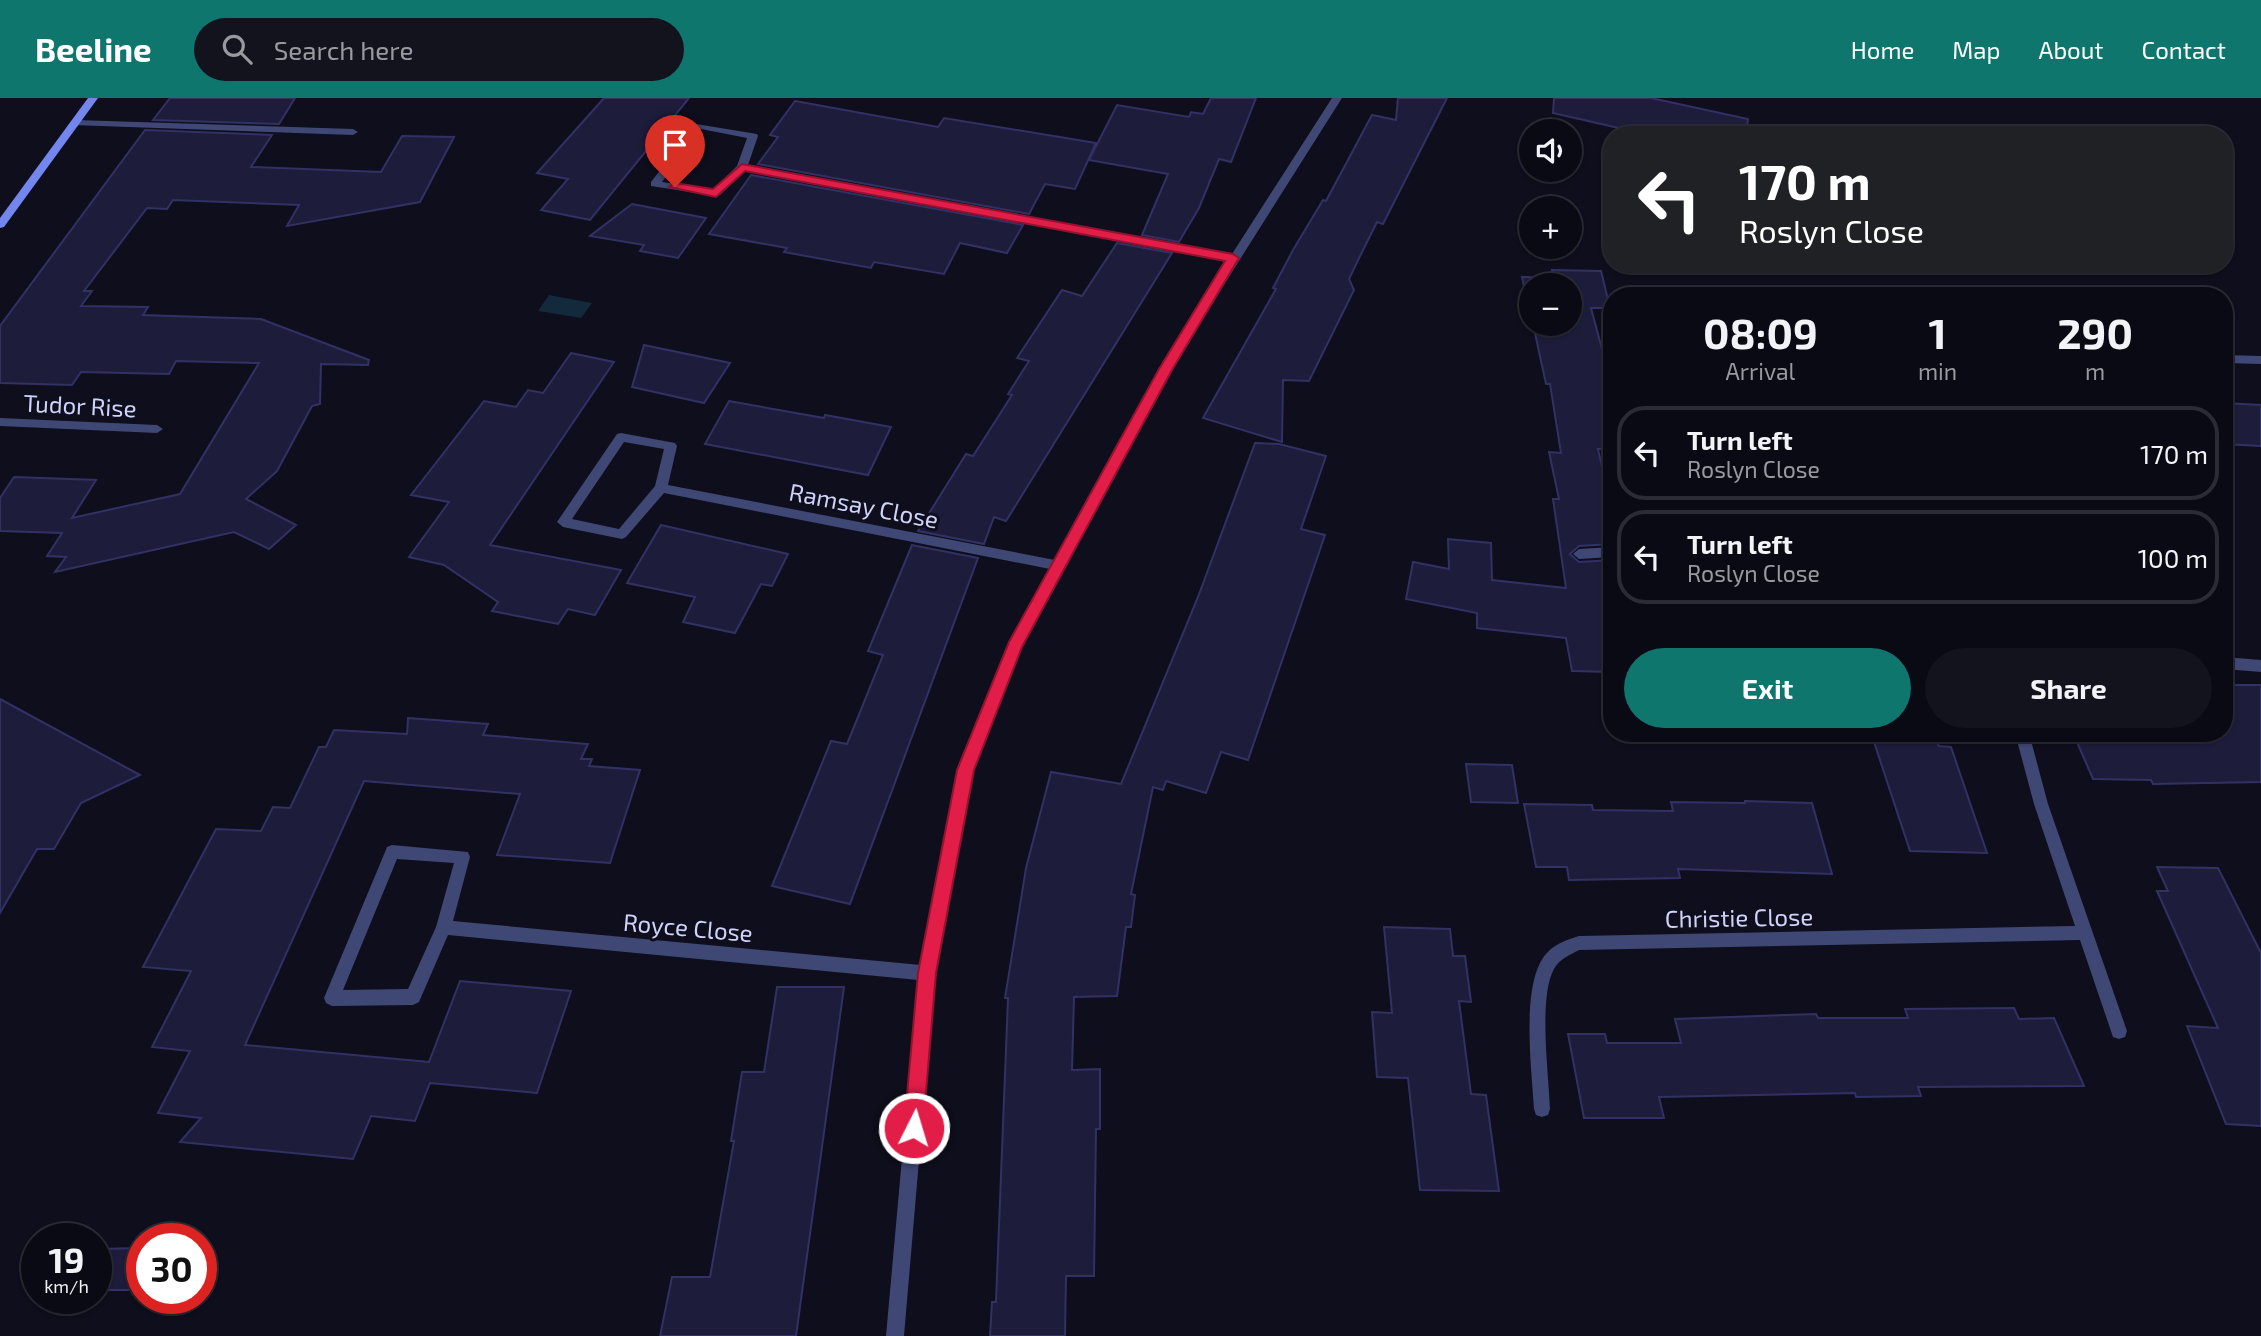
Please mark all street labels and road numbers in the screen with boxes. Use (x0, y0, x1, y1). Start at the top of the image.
street label: Tudor Rise (23, 388, 137, 422)
street label: Ramsay Close (787, 476, 941, 534)
street label: Christie Close (1665, 901, 1813, 933)
street label: Royce Close (622, 907, 754, 947)

